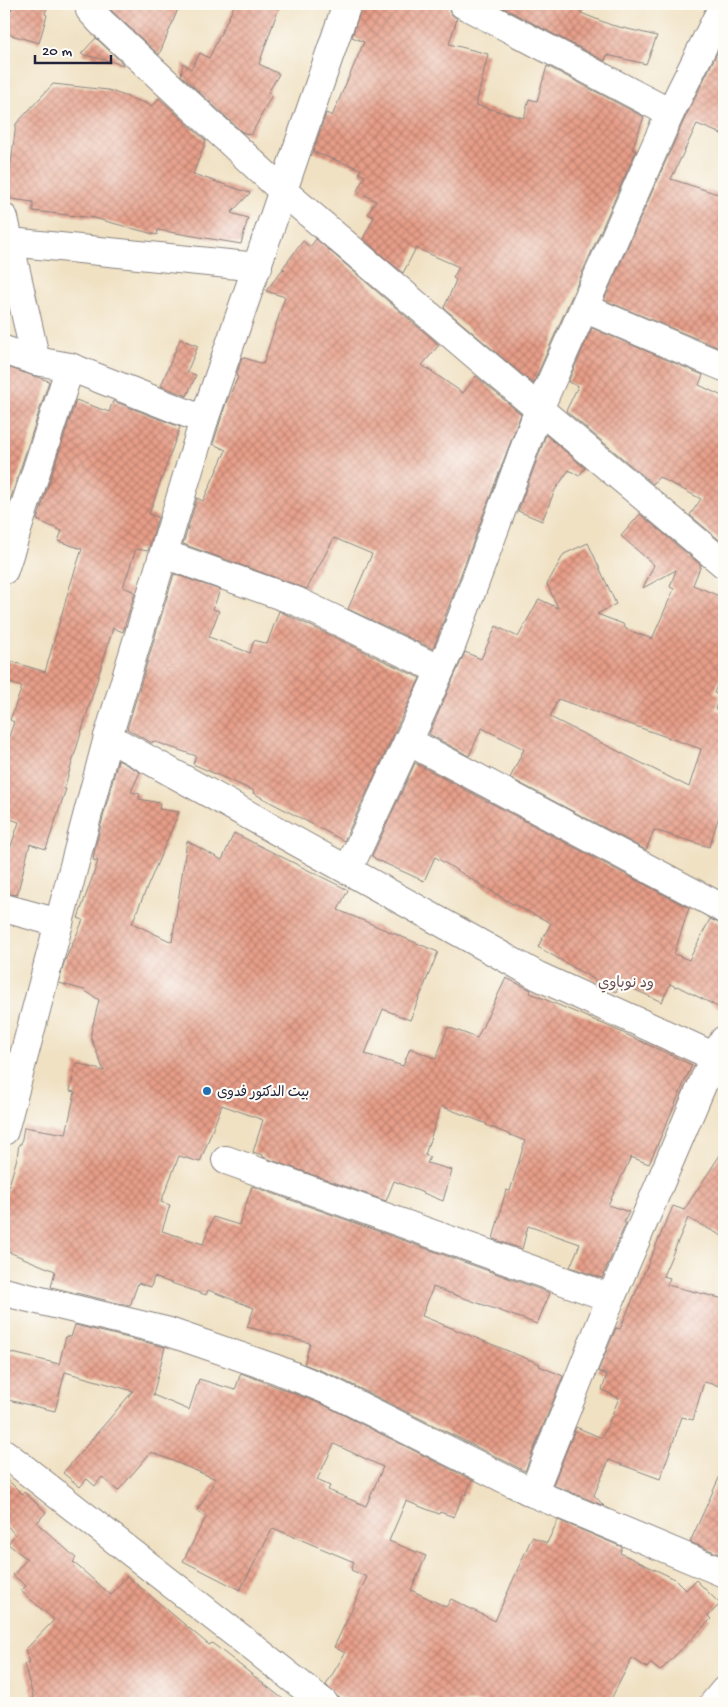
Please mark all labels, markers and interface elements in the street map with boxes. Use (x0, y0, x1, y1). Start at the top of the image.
scale bar (35, 32, 111, 64)
text: 20 m (42, 43, 72, 61)
district label: ود نوباوي (598, 975, 654, 993)
marker: بيت الدكتور فدوى (201, 1085, 213, 1097)
place label: بيت الدكتور فدوى (217, 1085, 309, 1102)

